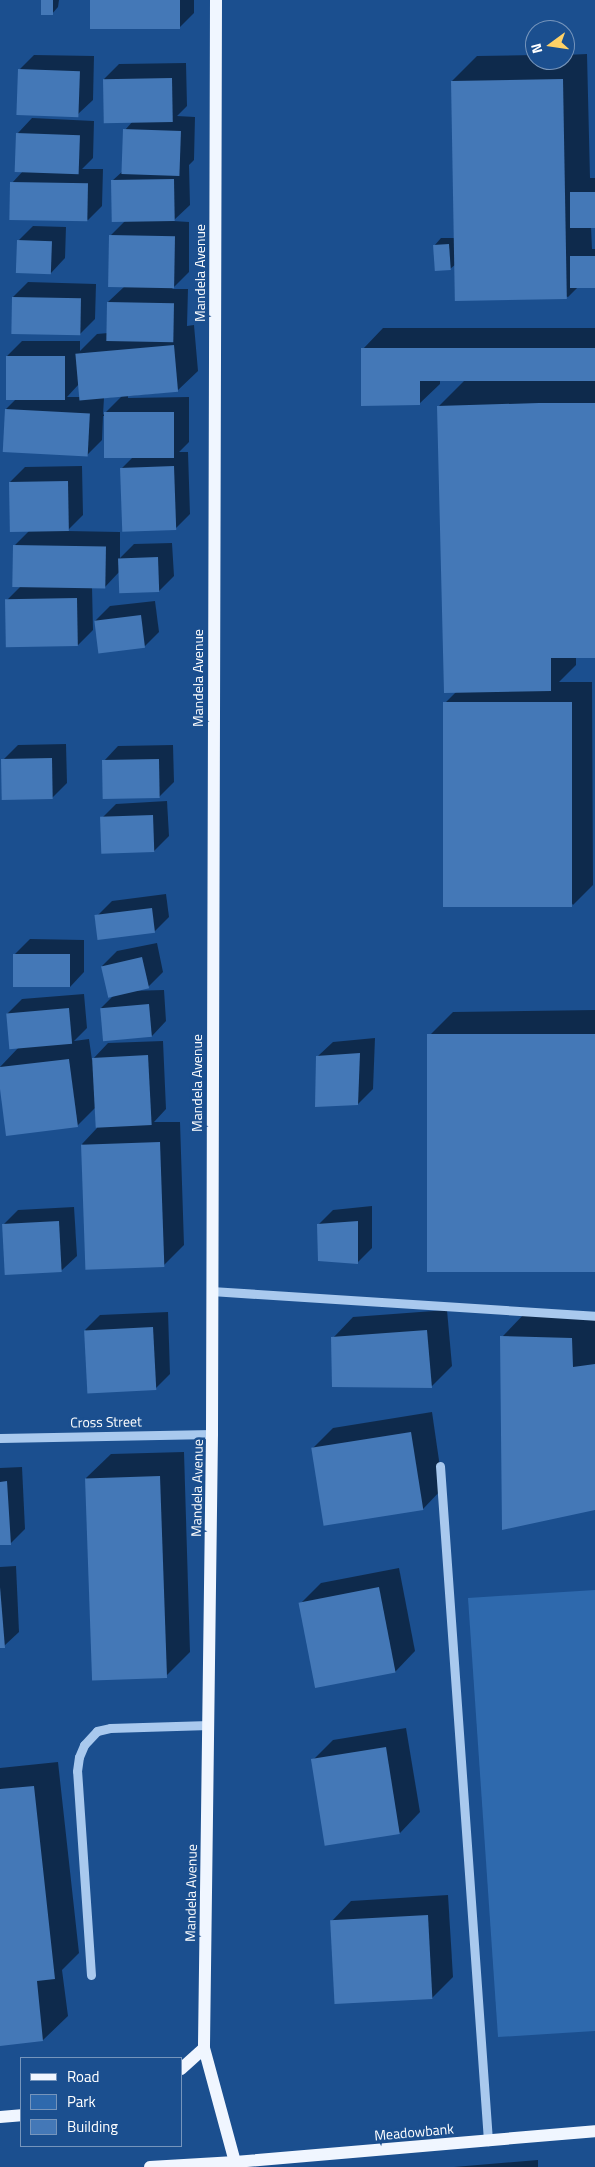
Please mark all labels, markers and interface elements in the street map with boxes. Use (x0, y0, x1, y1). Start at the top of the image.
north arrow (525, 20, 575, 70)
text: N (525, 41, 547, 56)
street label: Mandela Avenue (192, 224, 208, 322)
street label: Mandela Avenue (190, 629, 206, 727)
street label: Mandela Avenue (189, 1034, 205, 1132)
street label: Cross Street (70, 1413, 142, 1431)
street label: Mandela Avenue (188, 1439, 206, 1537)
street label: Mandela Avenue (182, 1844, 200, 1942)
legend (20, 2057, 182, 2147)
text: Road (67, 2065, 99, 2088)
text: Park (67, 2090, 96, 2113)
text: Building (67, 2115, 118, 2138)
street label: Meadowbank (374, 2120, 454, 2144)

